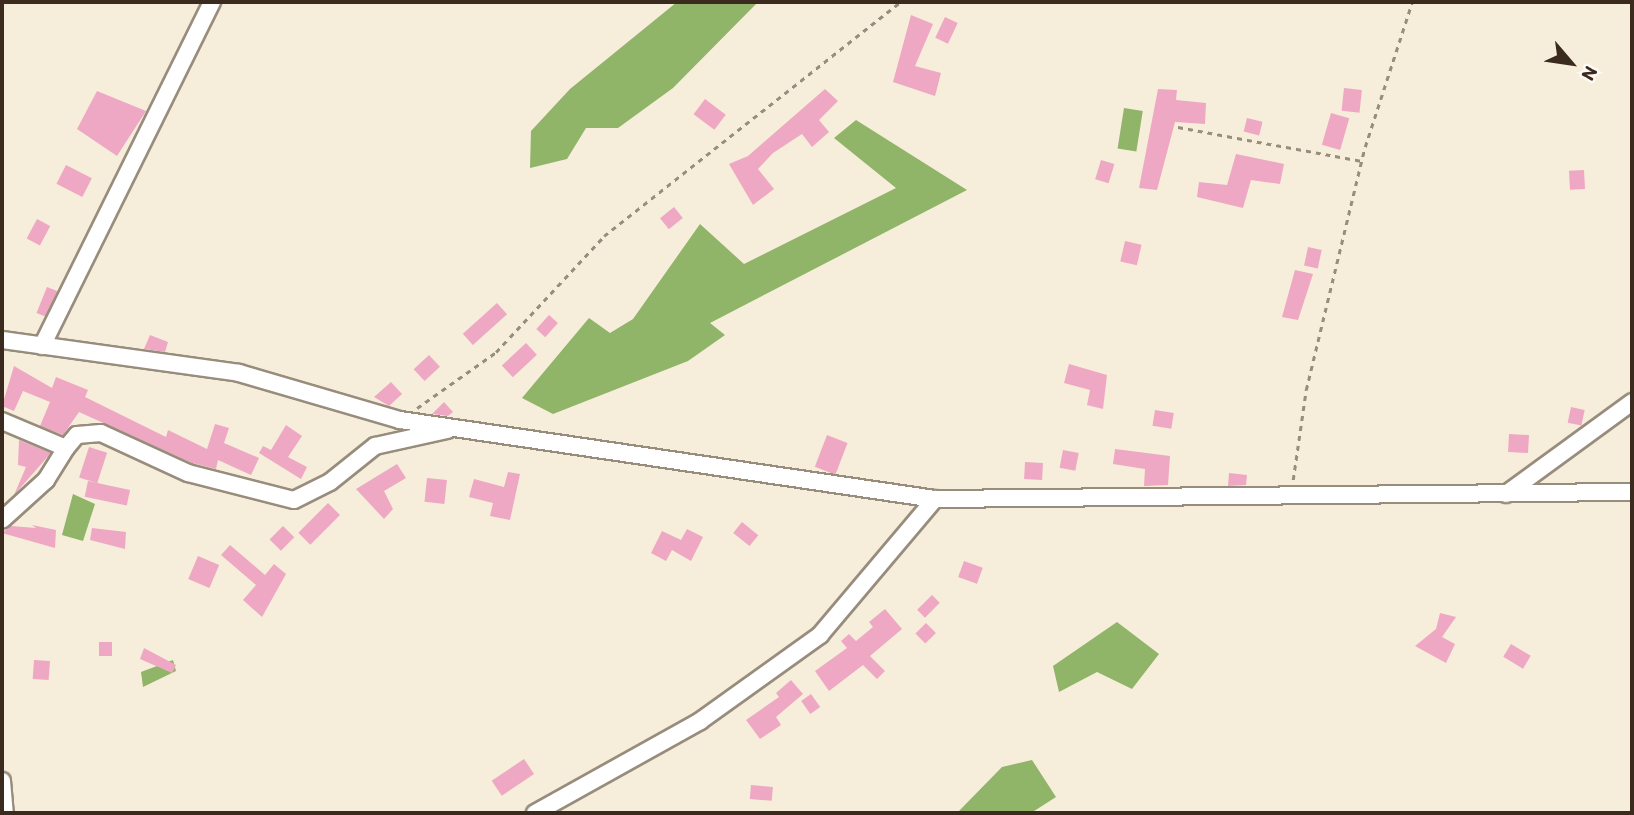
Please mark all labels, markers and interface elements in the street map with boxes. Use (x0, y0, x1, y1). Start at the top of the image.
north arrow (1536, 28, 1606, 98)
text: N (1577, 62, 1603, 85)

